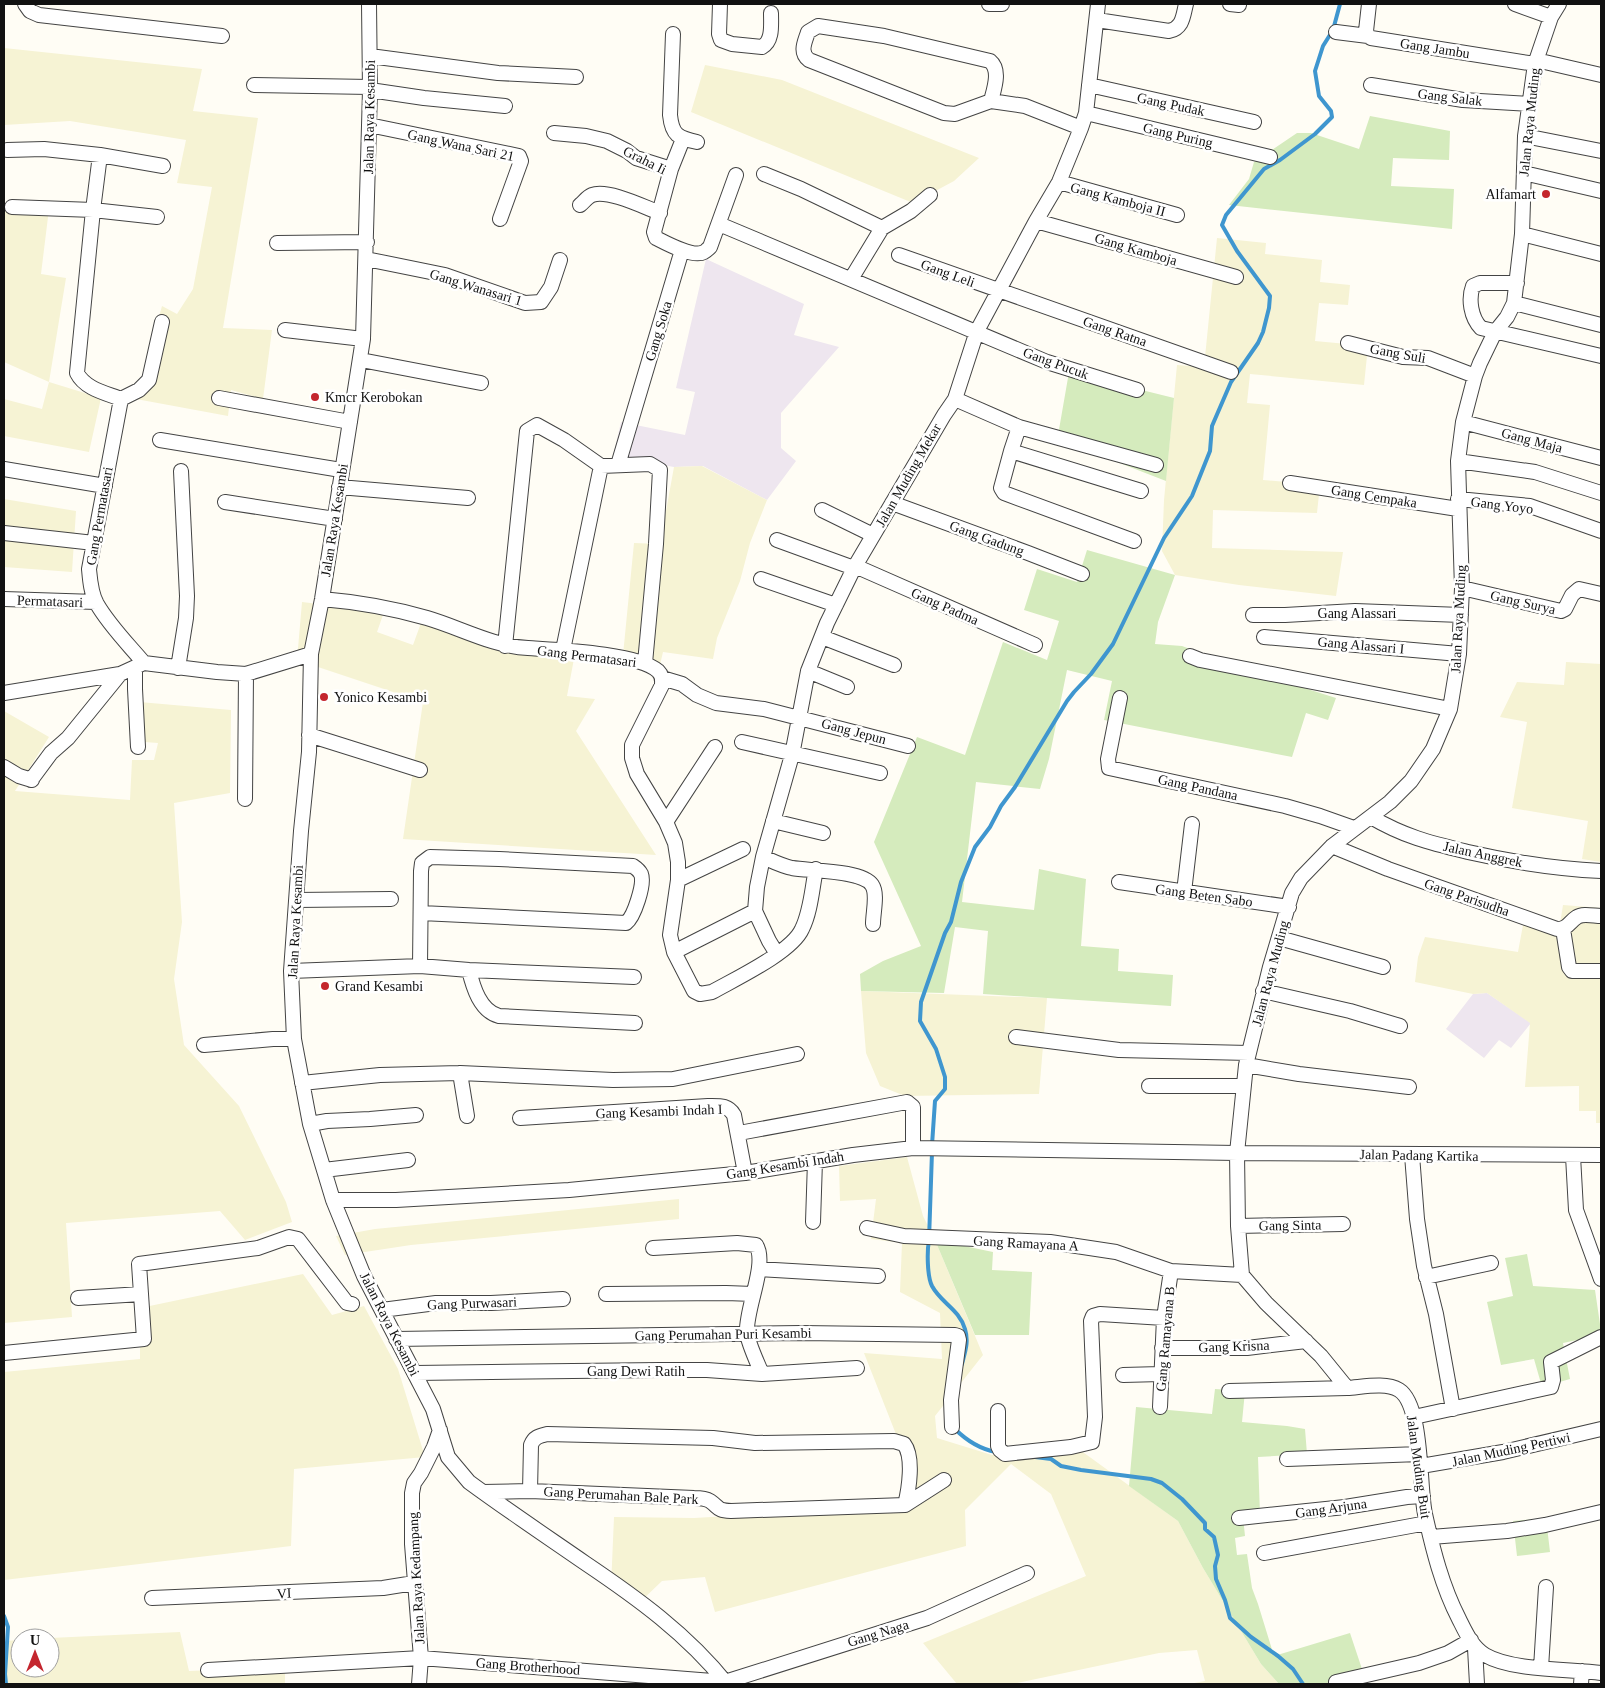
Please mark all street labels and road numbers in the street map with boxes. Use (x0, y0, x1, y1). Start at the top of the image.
street label: Gang Jambu (1399, 36, 1471, 61)
street label: Jalan Raya Kesambi (361, 60, 378, 174)
street label: Jalan Raya Muding (1516, 67, 1543, 177)
street label: Gang Salak (1417, 86, 1483, 109)
street label: Gang Pudak (1136, 90, 1206, 119)
street label: Gang Puring (1142, 120, 1214, 151)
street label: Gang Wana Sari 21 (406, 127, 516, 164)
street label: Graha Ii (621, 144, 669, 177)
street label: Gang Kamboja II (1069, 180, 1167, 219)
street label: Gang Kamboja (1093, 231, 1180, 269)
street label: Gang Leli (919, 257, 977, 290)
street label: Gang Wanasari 1 (428, 266, 524, 309)
street label: Gang Soka (642, 299, 675, 363)
street label: Gang Ratna (1081, 314, 1149, 350)
street label: Gang Suli (1369, 341, 1427, 366)
street label: Gang Pucuk (1021, 345, 1091, 382)
street label: Jalan Muding Mekar (873, 421, 944, 530)
street label: Gang Maja (1500, 425, 1565, 456)
street label: Jalan Raya Kesambi (318, 462, 351, 578)
street label: Gang Permatasari (83, 465, 116, 567)
street label: Gang Cempaka (1330, 482, 1419, 511)
street label: Gang Yoyo (1470, 494, 1534, 517)
street label: Gang Gadung (948, 518, 1026, 559)
street label: Jalan Raya Muding (1448, 564, 1469, 674)
street label: Gang Padma (909, 585, 981, 628)
street label: Gang Surya (1489, 588, 1558, 617)
street label: Permatasari (17, 593, 83, 610)
street label: Gang Alassari (1318, 606, 1397, 621)
street label: Gang Alassari I (1317, 634, 1405, 657)
street label: Gang Permatasari (536, 643, 638, 670)
street label: Gang Jepun (820, 716, 888, 747)
street label: Gang Pandana (1157, 772, 1240, 803)
street label: Jalan Anggrek (1442, 839, 1524, 870)
street label: Jalan Raya Kesambi (285, 864, 306, 979)
street label: Gang Parisudha (1422, 876, 1512, 919)
street label: Gang Beten Sabo (1154, 881, 1253, 910)
street label: Jalan Raya Muding (1249, 919, 1292, 1028)
street label: Gang Kesambi Indah I (595, 1102, 723, 1121)
street label: Jalan Padang Kartika (1359, 1147, 1479, 1164)
street label: Gang Kesambi Indah (725, 1149, 845, 1182)
street label: Gang Sinta (1259, 1217, 1322, 1234)
street label: Gang Ramayana A (973, 1233, 1080, 1254)
street label: Jalan Raya Kesambi (357, 1270, 422, 1379)
street label: Gang Ramayana B (1153, 1286, 1178, 1392)
street label: Gang Purwasari (427, 1294, 517, 1313)
street label: Gang Perumahan Puri Kesambi (634, 1325, 812, 1344)
street label: Gang Krisna (1198, 1338, 1271, 1355)
street label: Gang Dewi Ratih (587, 1364, 685, 1379)
street label: Jalan Muding Buit (1404, 1414, 1433, 1520)
street label: Jalan Muding Pertiwi (1451, 1430, 1572, 1469)
street label: Gang Perumahan Bale Park (543, 1484, 699, 1507)
street label: Gang Arjuna (1294, 1496, 1369, 1521)
street label: Jalan Raya Kedampang (406, 1512, 427, 1644)
street label: VI (276, 1586, 292, 1601)
street label: Gang Naga (846, 1617, 911, 1650)
street label: Gang Brotherhood (475, 1655, 581, 1678)

